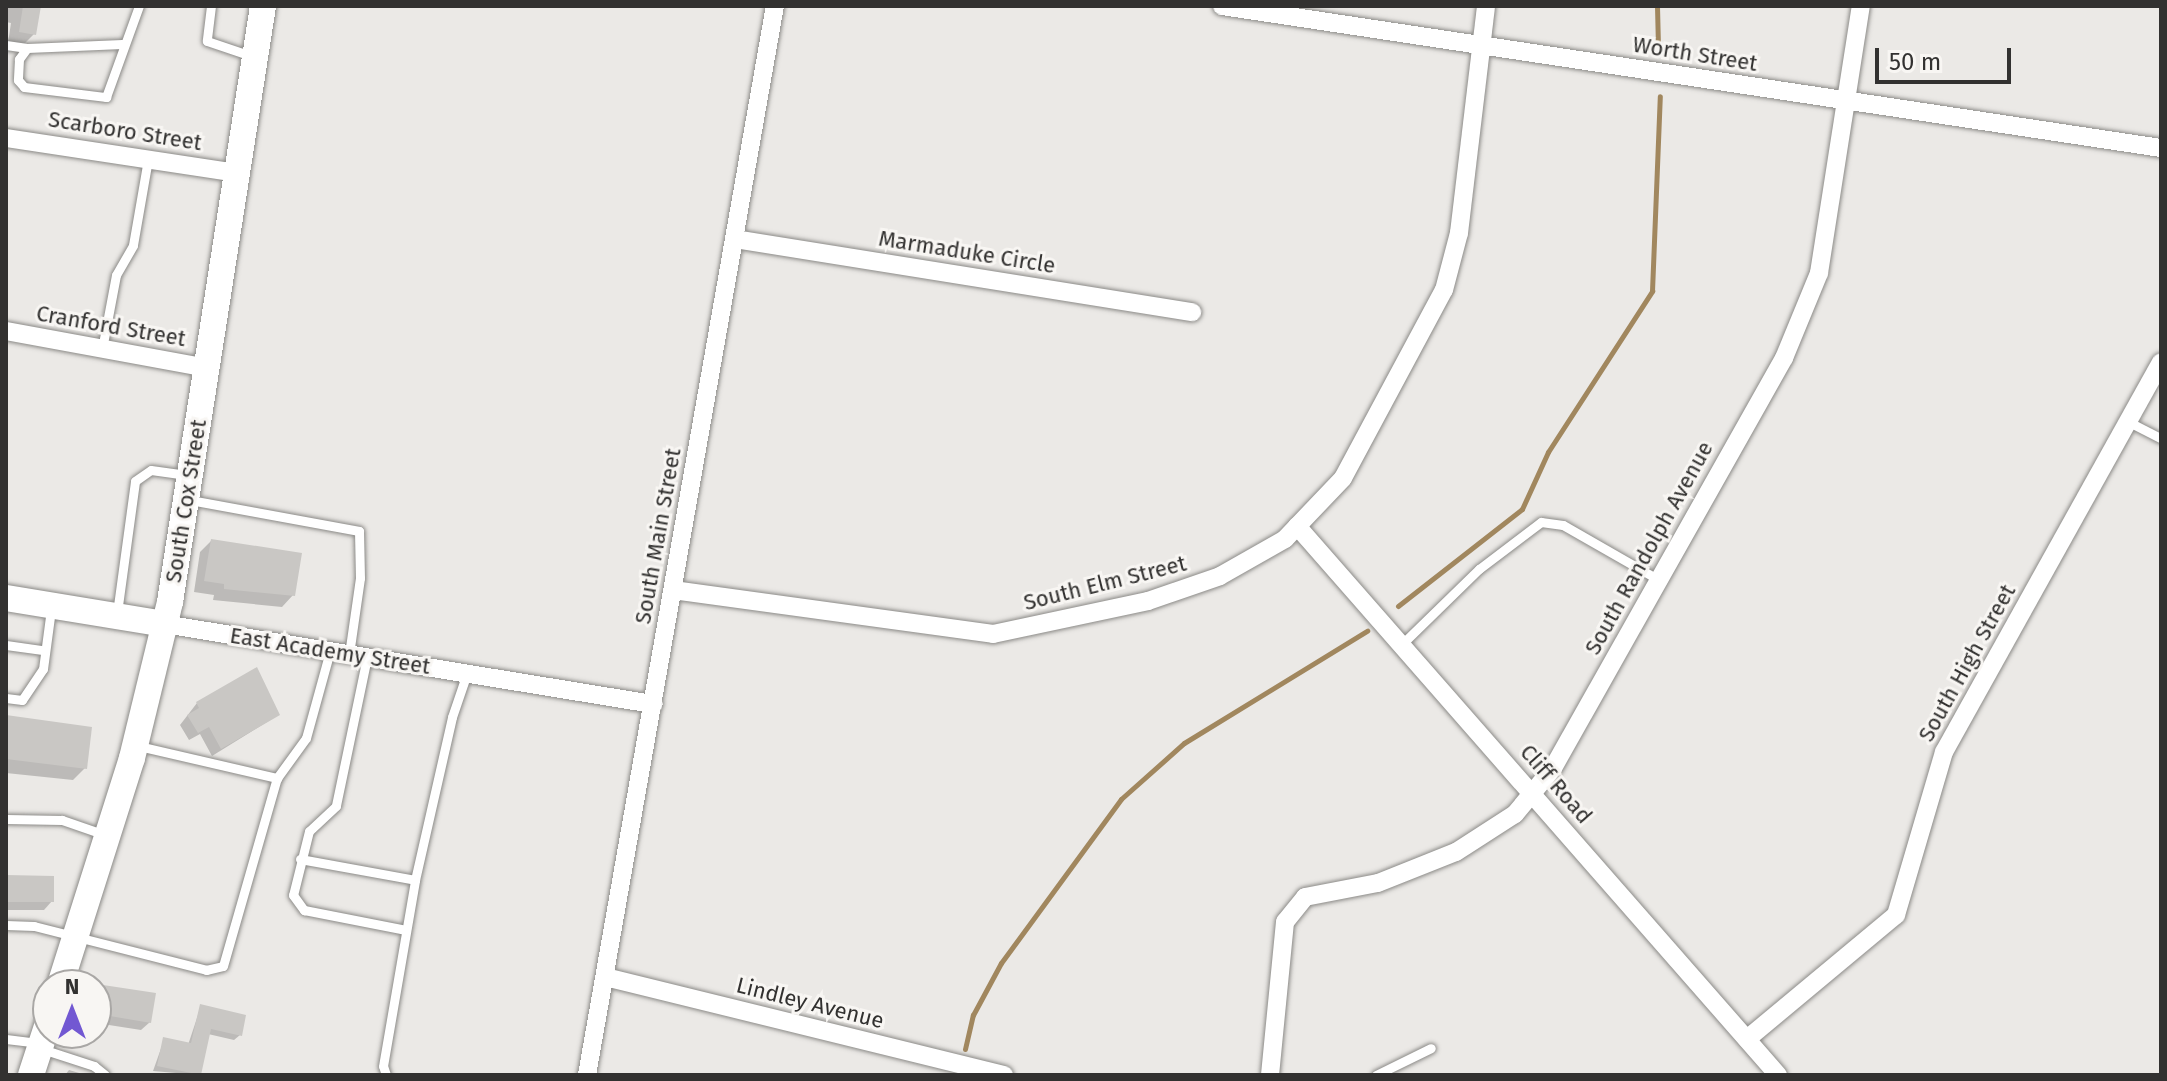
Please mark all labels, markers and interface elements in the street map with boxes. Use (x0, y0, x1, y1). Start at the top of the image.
street label: Worth Street (1631, 31, 1759, 77)
scale bar (1879, 32, 2015, 82)
text: 50 m (1889, 48, 1941, 76)
street label: Scarboro Street (46, 106, 204, 156)
street label: Marmaduke Circle (877, 225, 1057, 279)
street label: Cranford Street (34, 300, 188, 352)
street label: South Cox Street (160, 417, 212, 585)
street label: South Randolph Avenue (1579, 437, 1719, 659)
street label: South Main Street (630, 446, 686, 626)
street label: South Elm Street (1021, 550, 1189, 616)
street label: South High Street (1913, 580, 2021, 746)
street label: East Academy Street (228, 622, 432, 680)
street label: Cliff Road (1515, 739, 1597, 829)
north arrow (32, 969, 112, 1049)
street label: Lindley Avenue (733, 972, 887, 1034)
text: N (65, 973, 79, 1000)

